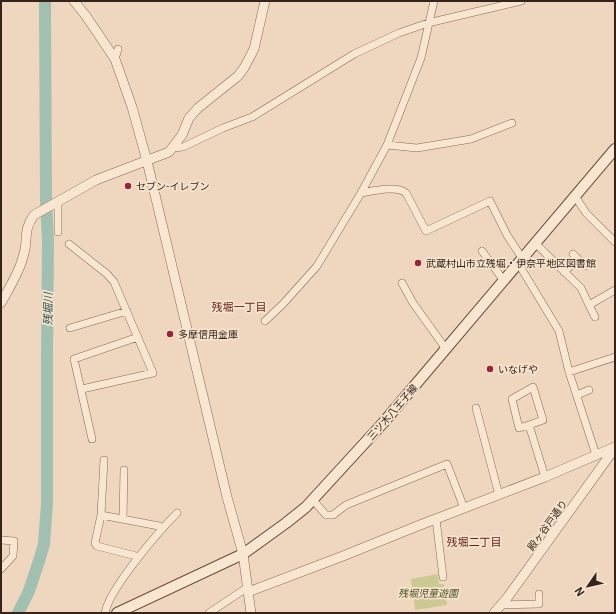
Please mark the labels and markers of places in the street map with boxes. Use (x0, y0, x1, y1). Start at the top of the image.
place label: セブン-イレブン (136, 178, 209, 193)
marker: セブン-イレブン (123, 181, 133, 191)
place label: 武蔵村山市立残堀・伊奈平地区図書館 (426, 255, 596, 270)
marker: 武蔵村山市立残堀・伊奈平地区図書館 (413, 258, 423, 268)
place label: 多摩信用金庫 (178, 326, 238, 341)
marker: 多摩信用金庫 (165, 329, 175, 339)
place label: いなげや (498, 361, 538, 376)
marker: いなげや (485, 364, 495, 374)

